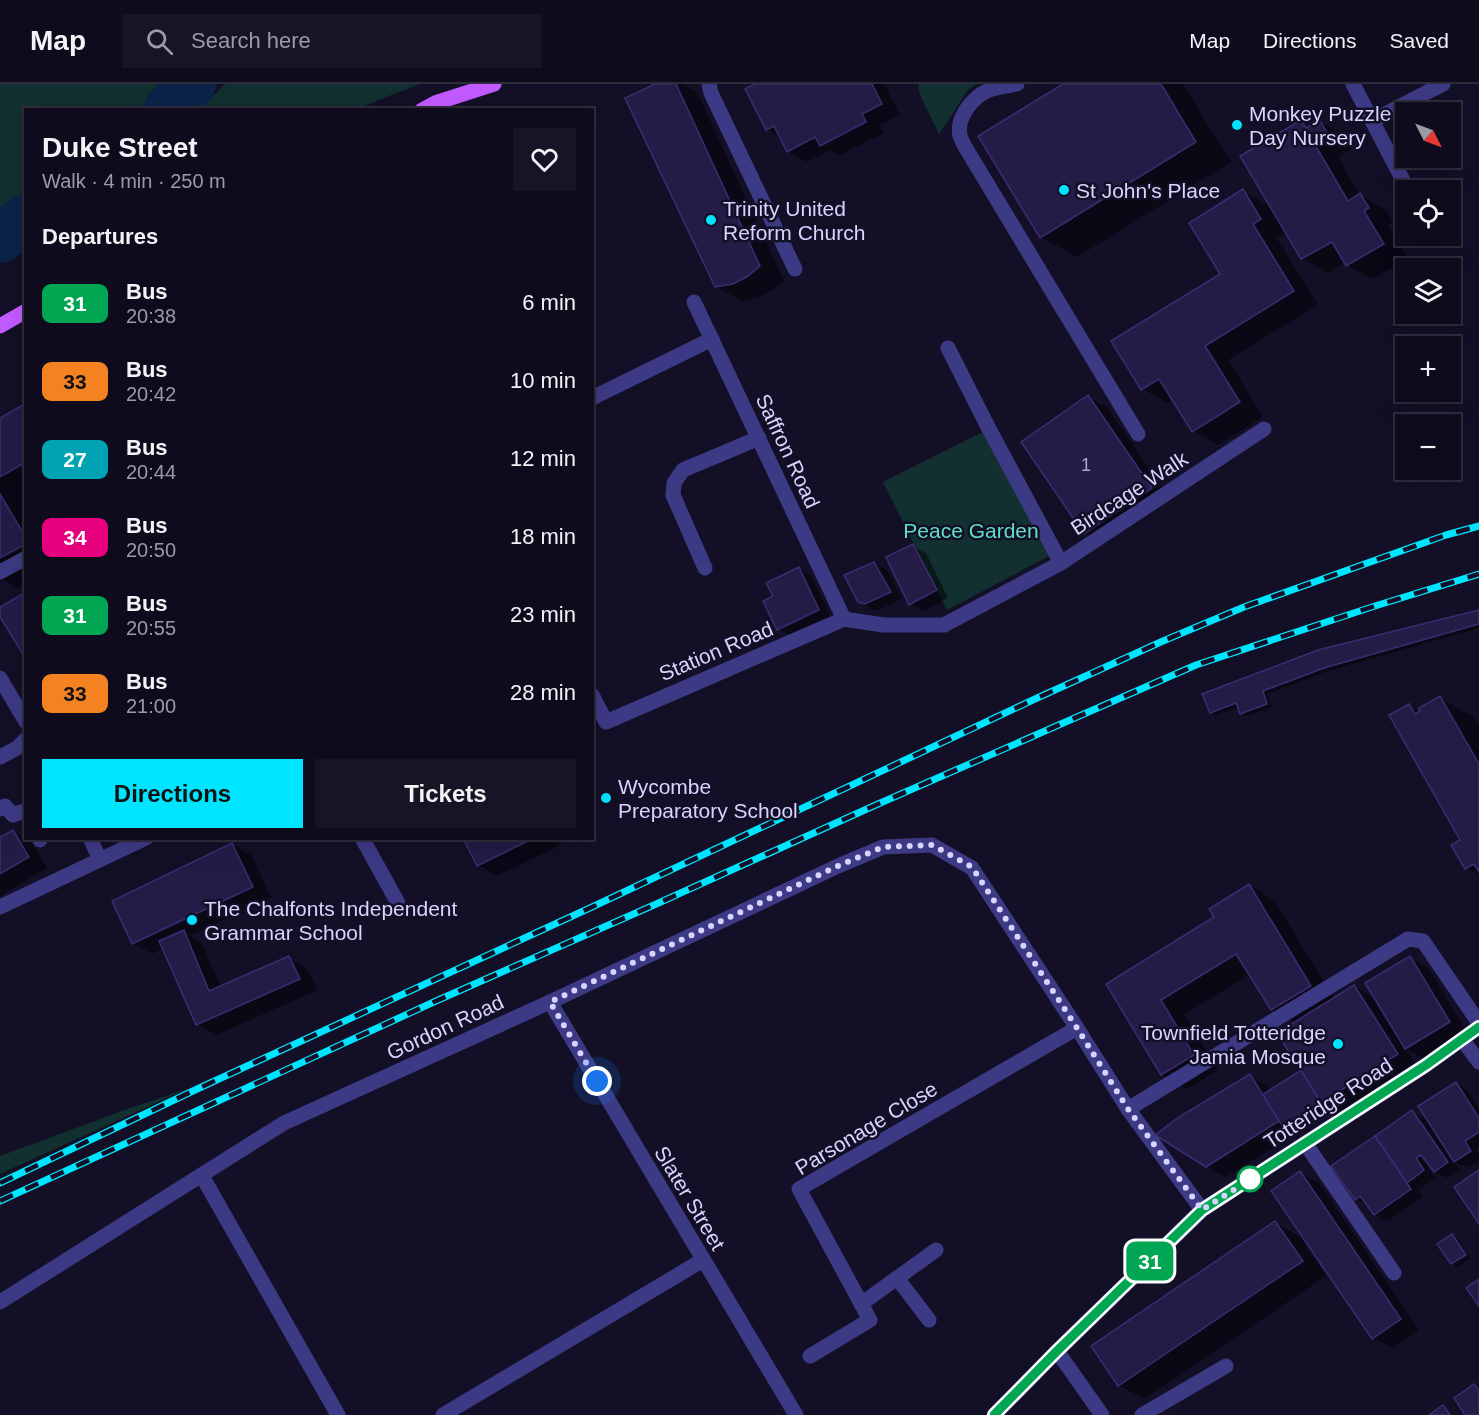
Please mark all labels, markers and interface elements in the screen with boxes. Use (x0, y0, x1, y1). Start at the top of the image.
search box (122, 14, 542, 68)
text: Map (30, 25, 86, 56)
icon: search (143, 25, 176, 58)
text: Search here (191, 28, 311, 53)
text: Map (1189, 29, 1230, 52)
text: Directions (1263, 29, 1356, 52)
text: Saved (1389, 29, 1449, 52)
place label: Monkey Puzzle Day Nursery (1249, 102, 1391, 149)
north arrow (1395, 102, 1461, 168)
map controls (1395, 102, 1461, 480)
marker: Monkey Puzzle Day Nursery (1230, 118, 1244, 132)
button: heart (513, 128, 576, 191)
text: Duke Street (42, 132, 198, 163)
text: Walk · 4 min · 250 m (42, 170, 226, 192)
place label: St John's Place (1076, 179, 1220, 202)
button: locate (1395, 180, 1461, 246)
marker: St John's Place (1057, 183, 1071, 197)
place label: Trinity United Reform Church (723, 197, 865, 244)
marker: Trinity United Reform Church (704, 213, 718, 227)
text: Departures (42, 224, 158, 249)
button: layers (1395, 258, 1461, 324)
text: Bus (126, 279, 168, 304)
text: 6 min (522, 290, 576, 315)
text: 31 (63, 292, 87, 315)
text: 20:38 (126, 305, 176, 327)
button: + (1395, 336, 1461, 402)
text: Bus (126, 357, 168, 382)
text: 10 min (510, 368, 576, 393)
text: 33 (63, 370, 87, 393)
text: 20:42 (126, 383, 176, 405)
street label: Saffron Road (752, 390, 824, 512)
button: − (1395, 414, 1461, 480)
text: Bus (126, 435, 168, 460)
text: 12 min (510, 446, 576, 471)
street label: Birdcage Walk (1066, 446, 1192, 539)
text: 27 (63, 448, 87, 471)
house number: 1 (1081, 455, 1091, 475)
text: 20:44 (126, 461, 176, 483)
text: Bus (126, 513, 168, 538)
park label: Peace Garden (903, 519, 1039, 542)
text: 18 min (510, 524, 576, 549)
text: 34 (63, 526, 87, 549)
text: 20:50 (126, 539, 176, 561)
text: Bus (126, 591, 168, 616)
text: 23 min (510, 602, 576, 627)
text: 31 (63, 604, 87, 627)
text: 20:55 (126, 617, 176, 639)
street label: Station Road (656, 617, 776, 685)
text: Bus (126, 669, 168, 694)
text: 28 min (510, 680, 576, 705)
text: 33 (63, 682, 87, 705)
text: 21:00 (126, 695, 176, 717)
button: Directions (42, 759, 303, 828)
button: Tickets (315, 759, 576, 828)
place label: Wycombe Preparatory School (618, 775, 798, 822)
marker: Wycombe Preparatory School (599, 791, 613, 805)
place label: The Chalfonts Independent Grammar School (204, 897, 458, 944)
marker: The Chalfonts Independent Grammar School (185, 913, 199, 927)
street label: Gordon Road (383, 990, 507, 1064)
place label: Townfield Totteridge Jamia Mosque (1141, 1021, 1326, 1068)
marker: Townfield Totteridge Jamia Mosque (1331, 1037, 1345, 1051)
street label: Totteridge Road (1260, 1053, 1396, 1153)
your location (582, 1066, 612, 1096)
street label: Parsonage Close (791, 1077, 941, 1179)
street label: Slater Street (650, 1142, 730, 1254)
unlabelled marker (1237, 1166, 1263, 1192)
line badge: 31 (1123, 1242, 1177, 1280)
text: 31 (1138, 1250, 1162, 1273)

